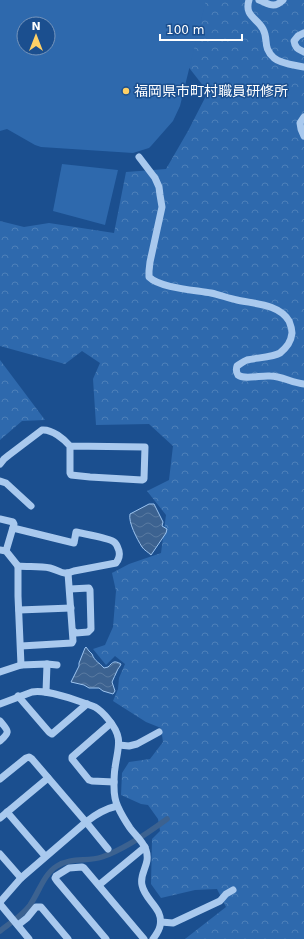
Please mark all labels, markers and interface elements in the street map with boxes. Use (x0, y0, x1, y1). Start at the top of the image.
north arrow (16, 16, 56, 56)
scale bar (160, 16, 242, 42)
text: N (31, 20, 41, 33)
text: 100 m (166, 23, 204, 37)
place label: 福岡県市町村職員研修所 (134, 83, 288, 99)
marker: 福岡県市町村職員研修所 (121, 86, 131, 96)

